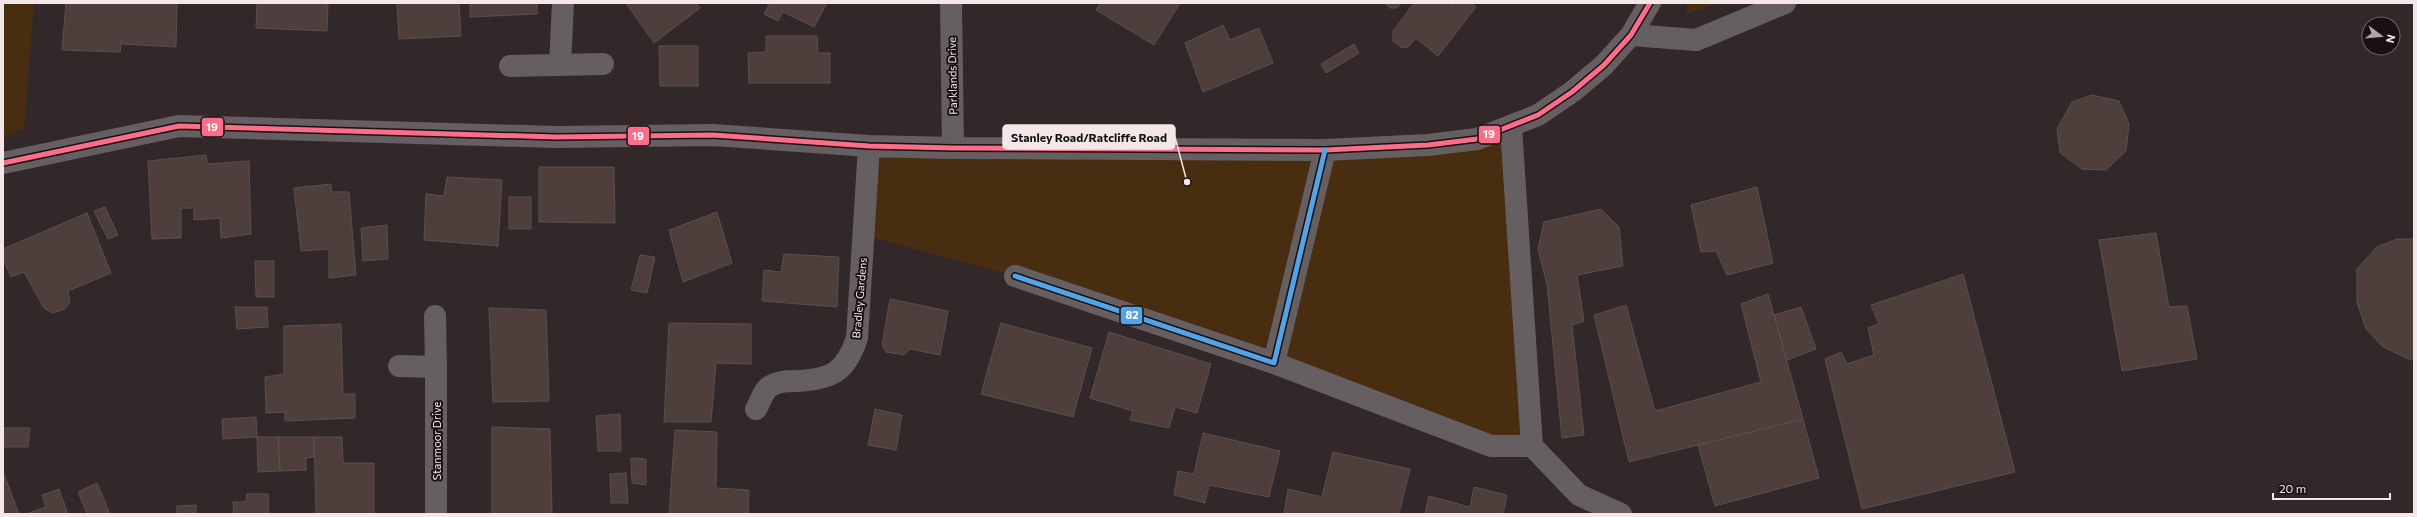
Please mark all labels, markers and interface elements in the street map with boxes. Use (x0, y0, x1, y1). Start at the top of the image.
north arrow (2361, 16, 2401, 56)
text: N (2384, 33, 2398, 45)
street label: Parklands Drive (945, 37, 959, 115)
line badge: 19 (201, 117, 224, 137)
text: 19 (206, 120, 218, 133)
callout: Stanley Road/Ratcliffe Road (1003, 125, 1175, 149)
line badge: 19 (1478, 125, 1501, 144)
line badge: 19 (627, 126, 650, 146)
text: 19 (1483, 127, 1495, 140)
text: 19 (632, 129, 644, 142)
text: Stanley Road/Ratcliffe Road (1011, 130, 1167, 144)
street label: Bradley Gardens (849, 257, 869, 339)
line badge: 82 (1120, 306, 1143, 325)
text: 82 (1126, 308, 1139, 321)
street label: Stanmoor Drive (430, 401, 443, 480)
scale bar (2273, 475, 2390, 501)
text: 20 m (2279, 481, 2306, 495)

